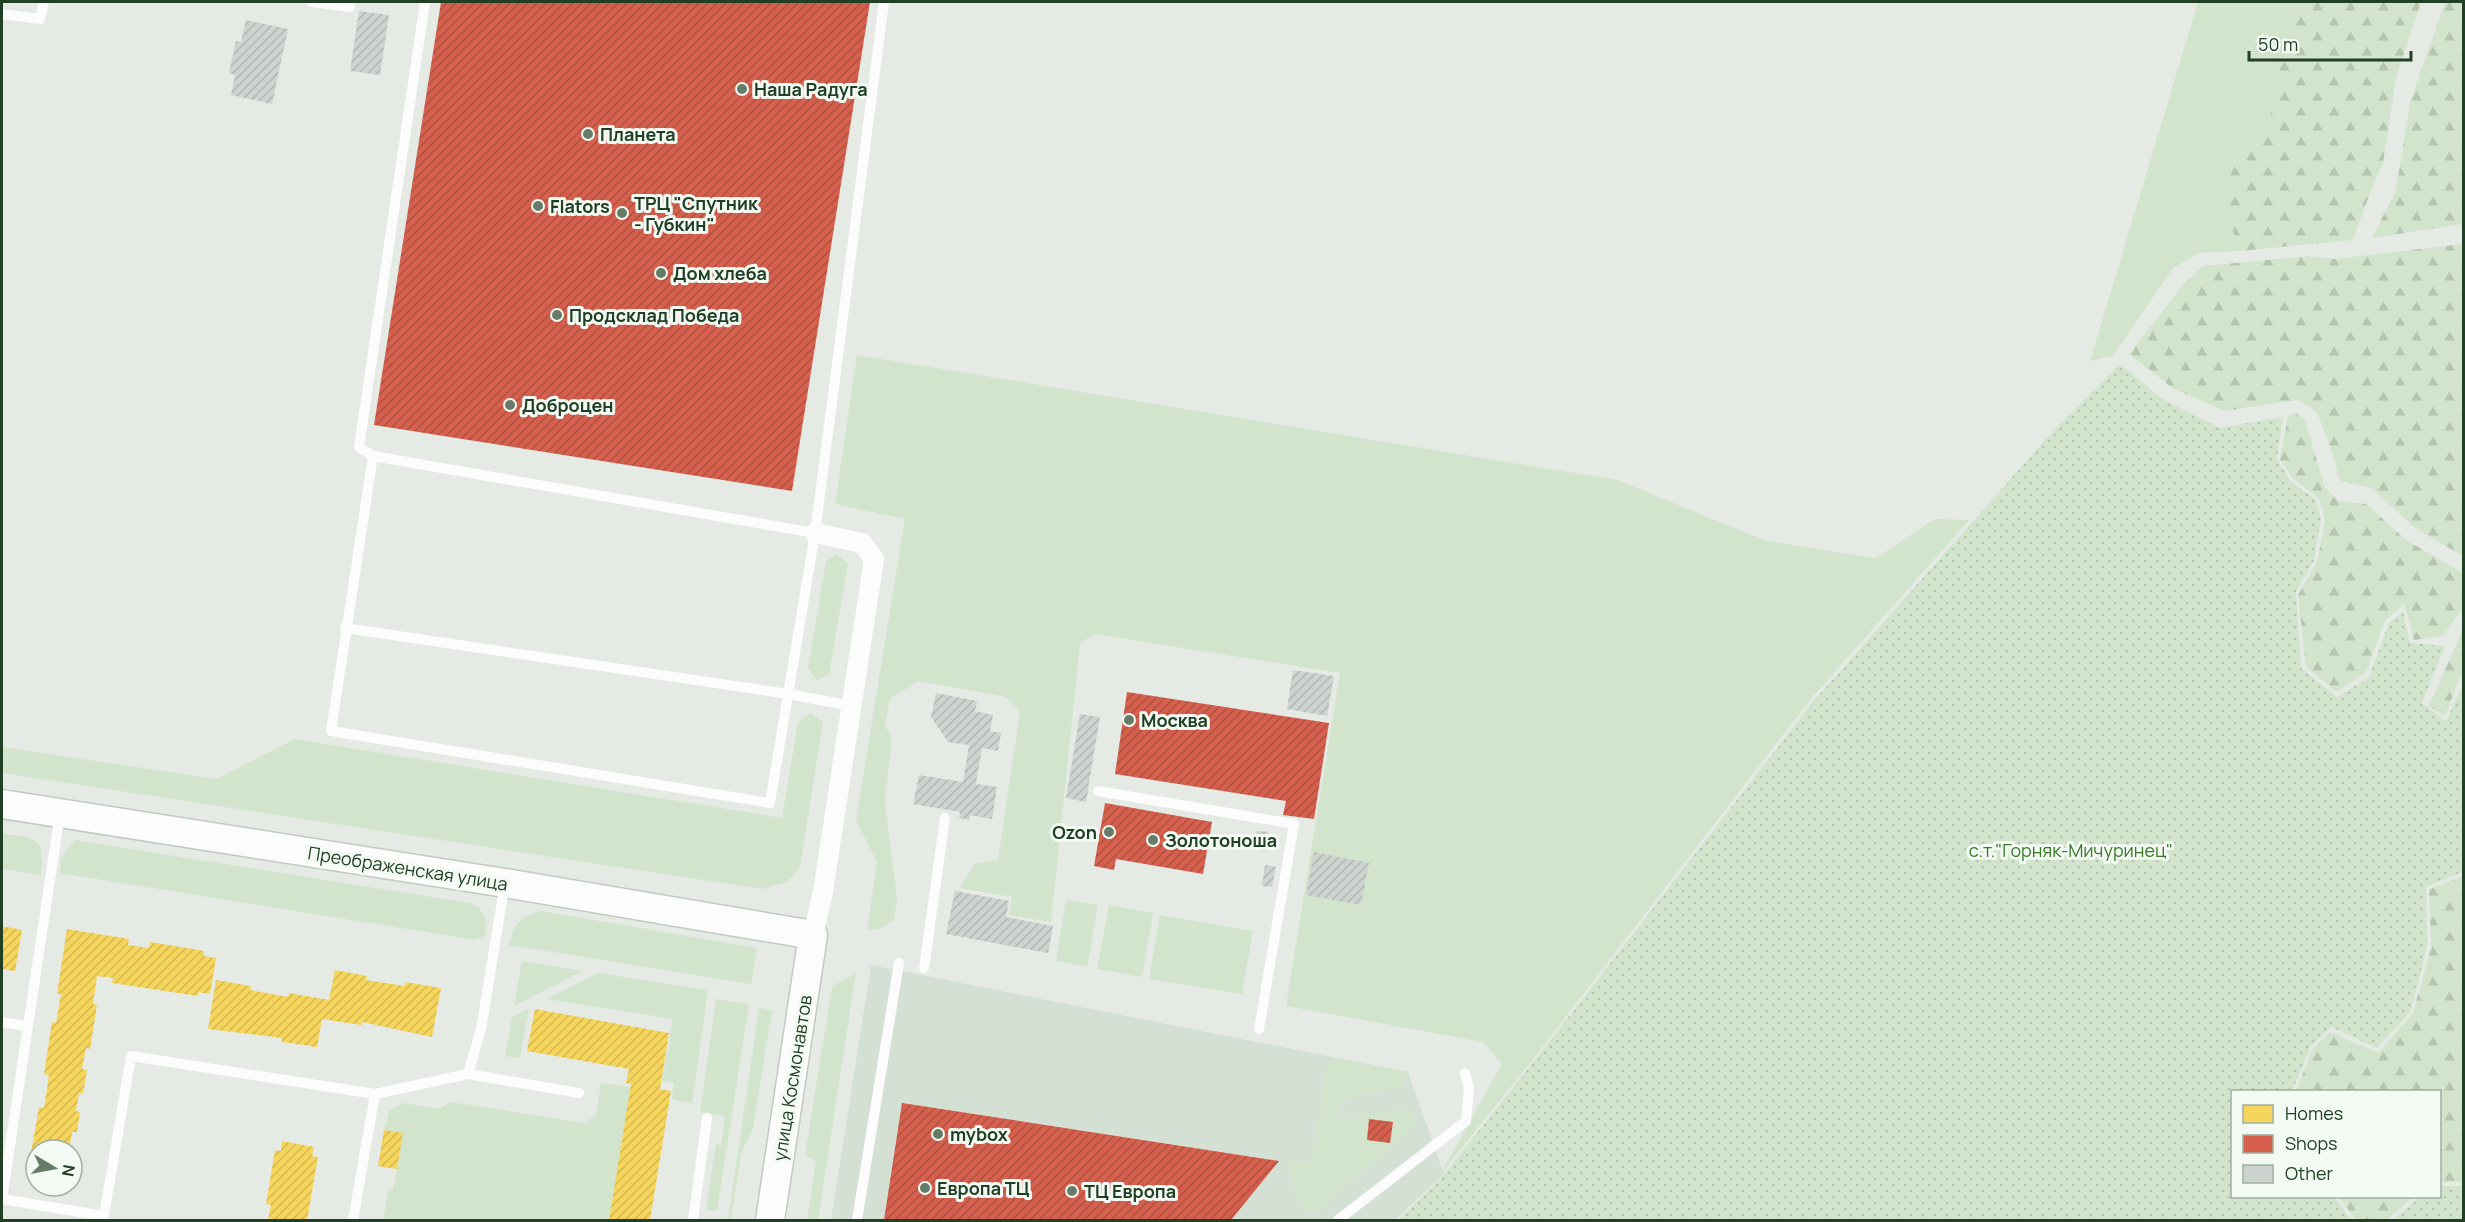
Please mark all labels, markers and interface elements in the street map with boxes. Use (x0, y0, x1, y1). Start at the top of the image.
scale bar (2249, 24, 2411, 62)
text: 50 m (2258, 32, 2298, 56)
place label: Наша Радуга (754, 77, 868, 101)
marker: Наша Радуга (735, 82, 749, 96)
place label: Планета (600, 122, 676, 146)
marker: Планета (581, 127, 595, 141)
place label: ТРЦ "Спутник - Губкин" (634, 191, 759, 236)
place label: Flators (550, 194, 610, 218)
marker: Flators (531, 199, 545, 213)
marker: ТРЦ "Спутник - Губкин" (615, 206, 629, 220)
place label: Дом хлеба (673, 261, 767, 285)
marker: Дом хлеба (654, 266, 668, 280)
place label: Продсклад Победа (569, 303, 739, 327)
marker: Продсклад Победа (550, 308, 564, 322)
place label: Доброцен (522, 393, 613, 417)
marker: Доброцен (503, 398, 517, 412)
place label: Москва (1141, 708, 1208, 732)
marker: Москва (1122, 713, 1136, 727)
place label: Ozon (1052, 820, 1097, 844)
marker: Ozon (1102, 825, 1116, 839)
place label: Золотоноша (1165, 828, 1277, 852)
marker: Золотоноша (1146, 833, 1160, 847)
park label: с.т."Горняк-Мичуринец" (1969, 838, 2173, 862)
street label: Преображенская улица (306, 840, 510, 896)
street label: улица Космонавтов (767, 993, 817, 1163)
legend (2231, 1090, 2441, 1198)
text: Homes (2285, 1101, 2343, 1125)
place label: mybox (950, 1122, 1008, 1146)
marker: mybox (931, 1127, 945, 1141)
text: Shops (2285, 1131, 2337, 1155)
north arrow (24, 1138, 84, 1198)
text: Other (2285, 1161, 2333, 1185)
text: N (57, 1163, 81, 1178)
place label: Европа ТЦ (937, 1176, 1030, 1200)
place label: ТЦ Европа (1084, 1179, 1176, 1203)
marker: Европа ТЦ (918, 1181, 932, 1195)
marker: ТЦ Европа (1065, 1184, 1079, 1198)

